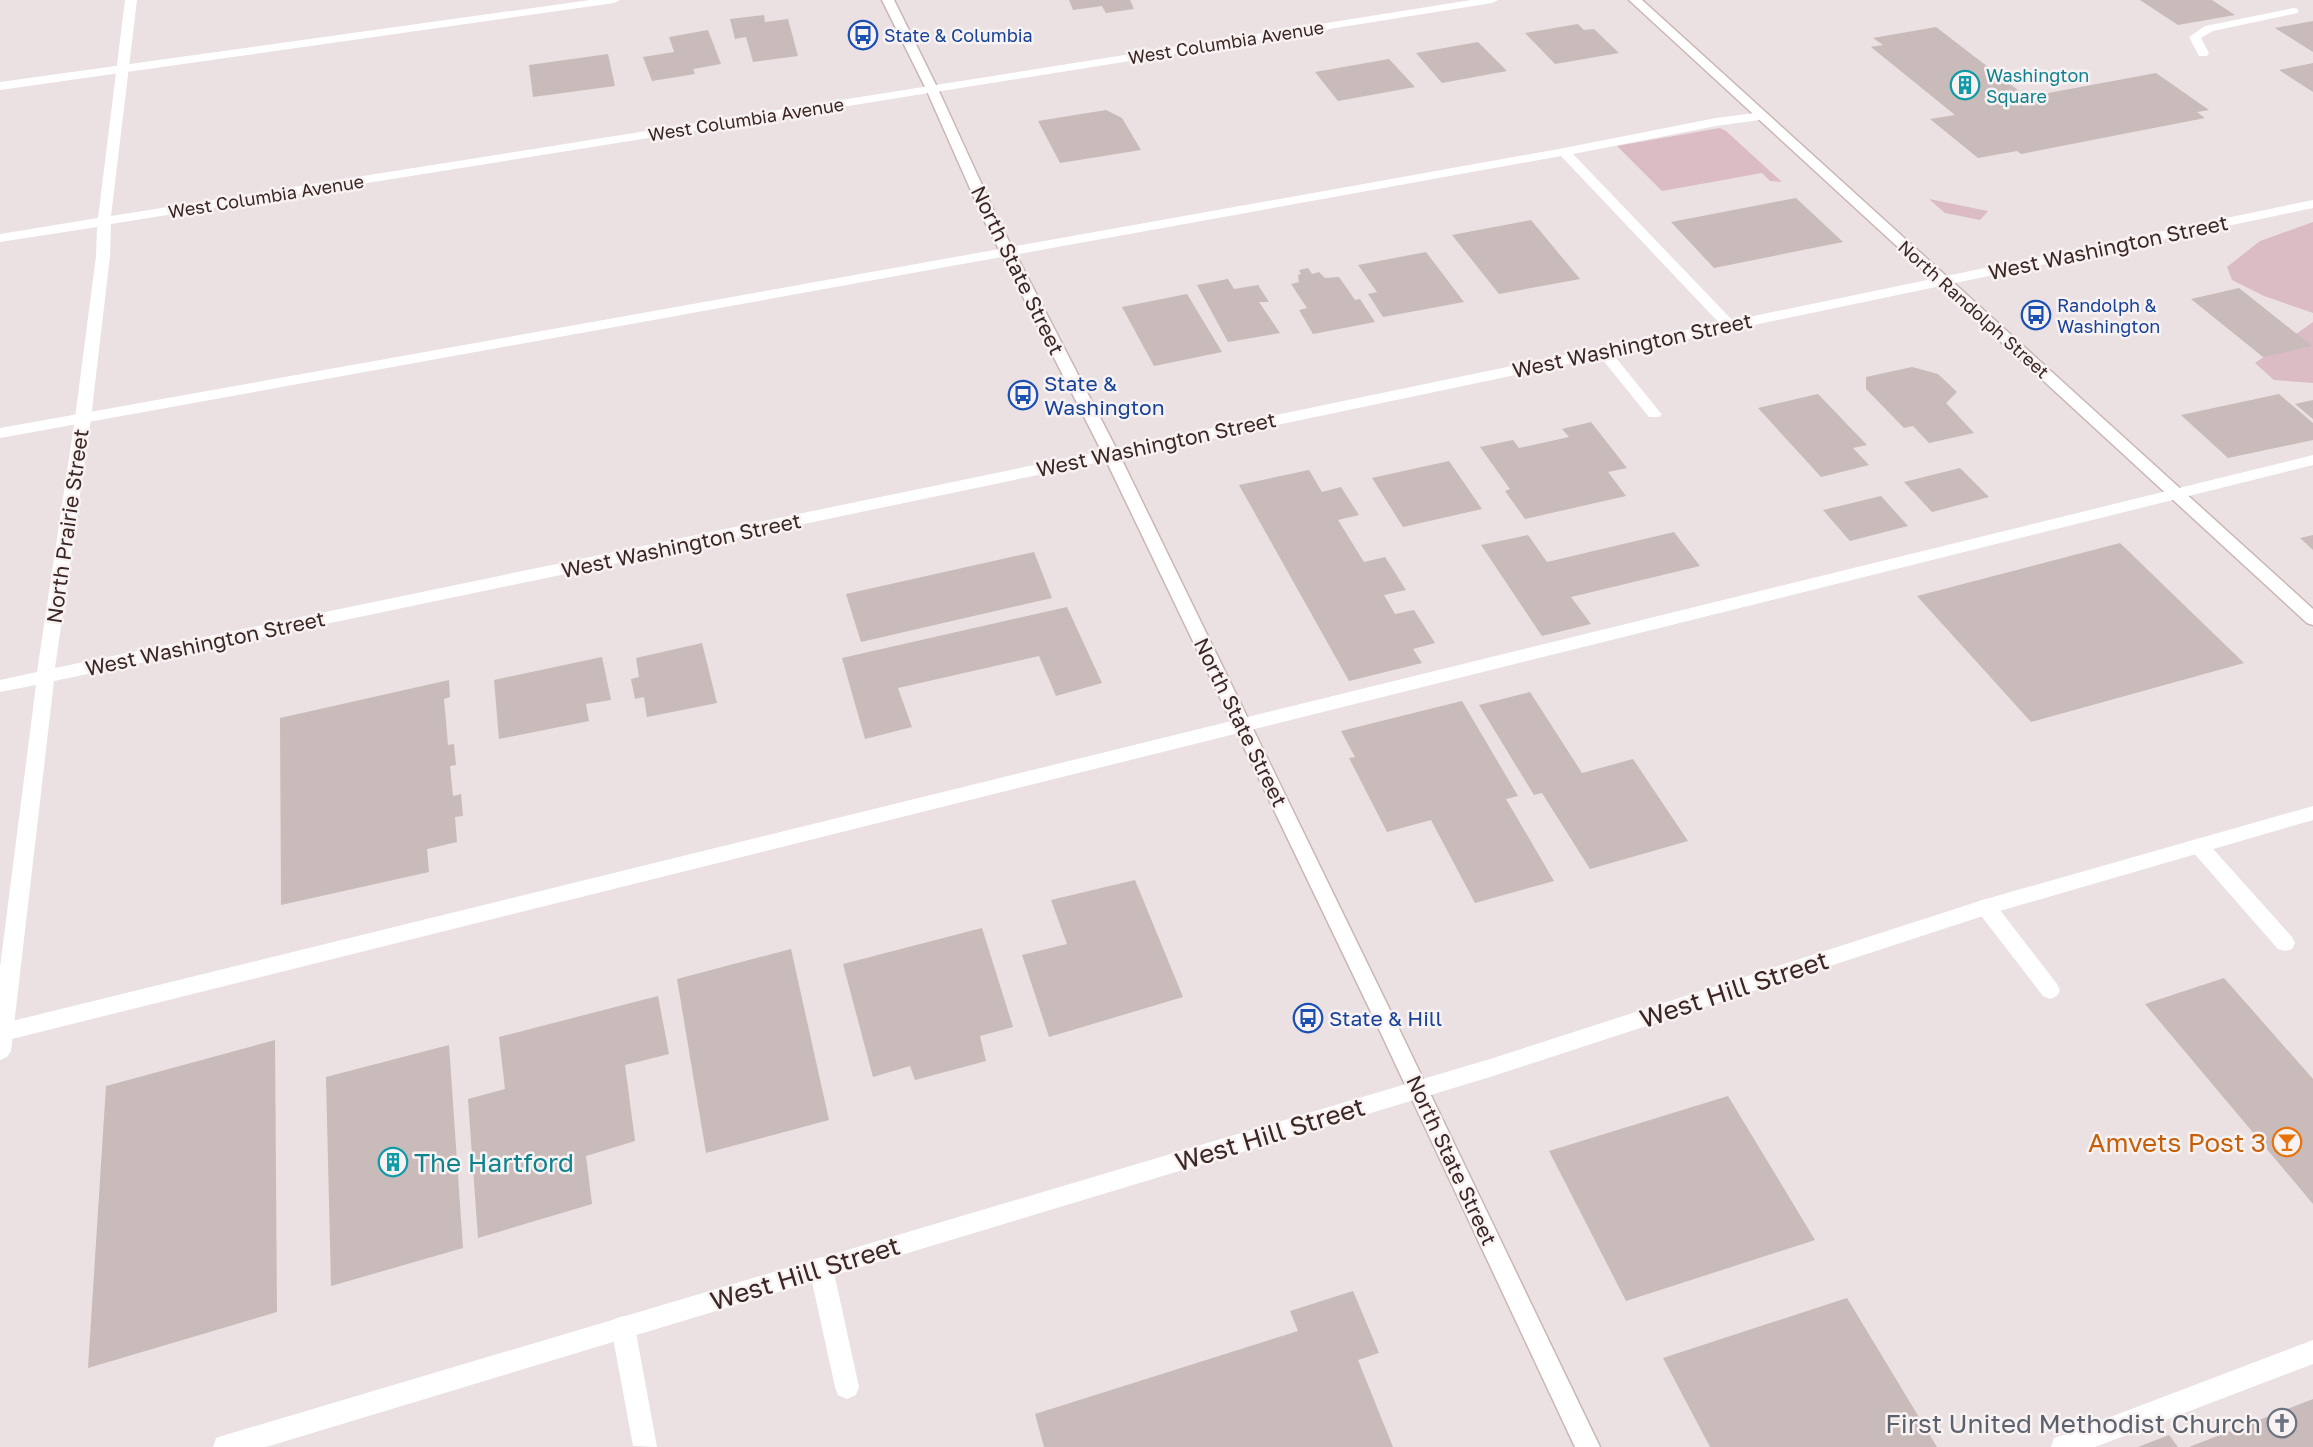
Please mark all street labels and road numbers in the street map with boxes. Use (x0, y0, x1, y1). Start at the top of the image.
street label: West Columbia Avenue (1127, 16, 1325, 68)
street label: West Columbia Avenue (647, 93, 845, 145)
street label: West Columbia Avenue (167, 170, 365, 222)
street label: North State Street (966, 181, 1070, 359)
street label: West Washington Street (1986, 209, 2230, 285)
street label: North Randolph Street (1894, 235, 2054, 383)
street label: West Washington Street (1510, 307, 1754, 383)
street label: West Washington Street (1034, 406, 1278, 482)
street label: North Prairie Street (40, 427, 94, 625)
street label: West Washington Street (559, 507, 803, 583)
street label: West Washington Street (83, 605, 327, 681)
street label: North State Street (1189, 633, 1293, 811)
street label: West Hill Street (1636, 944, 1832, 1034)
street label: North State Street (1401, 1071, 1503, 1249)
street label: West Hill Street (1172, 1090, 1368, 1178)
street label: West Hill Street (707, 1229, 903, 1317)

